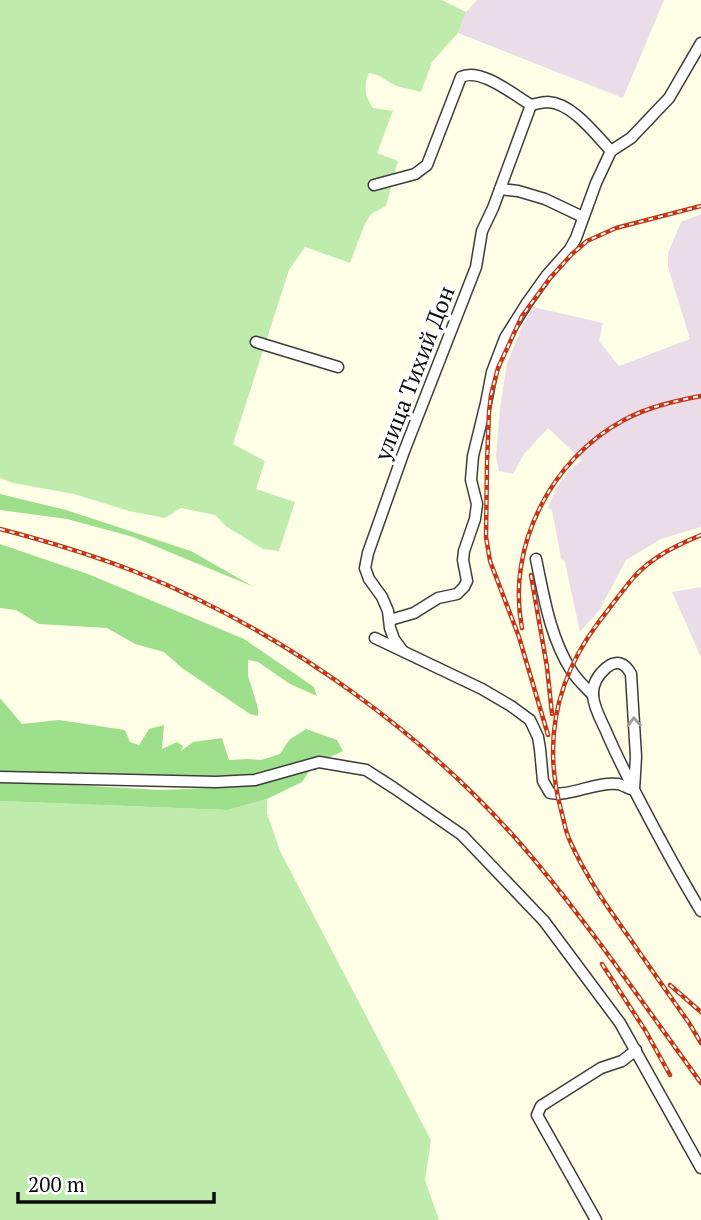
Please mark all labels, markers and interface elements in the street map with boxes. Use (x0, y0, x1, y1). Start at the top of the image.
street label: улица Тихий Дон (366, 281, 462, 466)
one-way arrow (626, 716, 641, 727)
scale bar (18, 1160, 214, 1204)
text: 200 m (28, 1170, 85, 1198)

